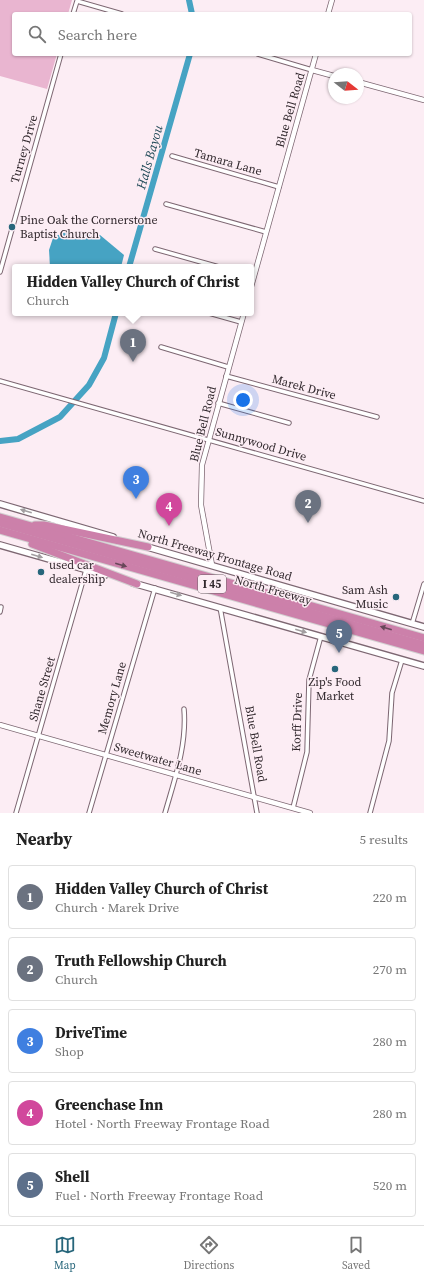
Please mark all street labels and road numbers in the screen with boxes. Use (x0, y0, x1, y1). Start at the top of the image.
street label: Blue Bell Road (272, 70, 308, 149)
street label: Turney Drive (7, 113, 41, 185)
street label: Tamara Lane (192, 145, 264, 179)
street label: Marek Drive (270, 371, 338, 403)
street label: Blue Bell Road (186, 384, 220, 463)
street label: Sunnywood Drive (214, 423, 308, 465)
street label: North Freeway Frontage Road (136, 525, 294, 585)
street label: North Freeway (233, 571, 314, 609)
road number: I 45 (198, 575, 226, 593)
street label: Shane Street (25, 655, 59, 723)
street label: Memory Lane (94, 660, 130, 736)
street label: Korff Drive (288, 692, 306, 752)
street label: Blue Bell Road (241, 705, 271, 784)
street label: Sweetwater Lane (112, 739, 204, 779)

